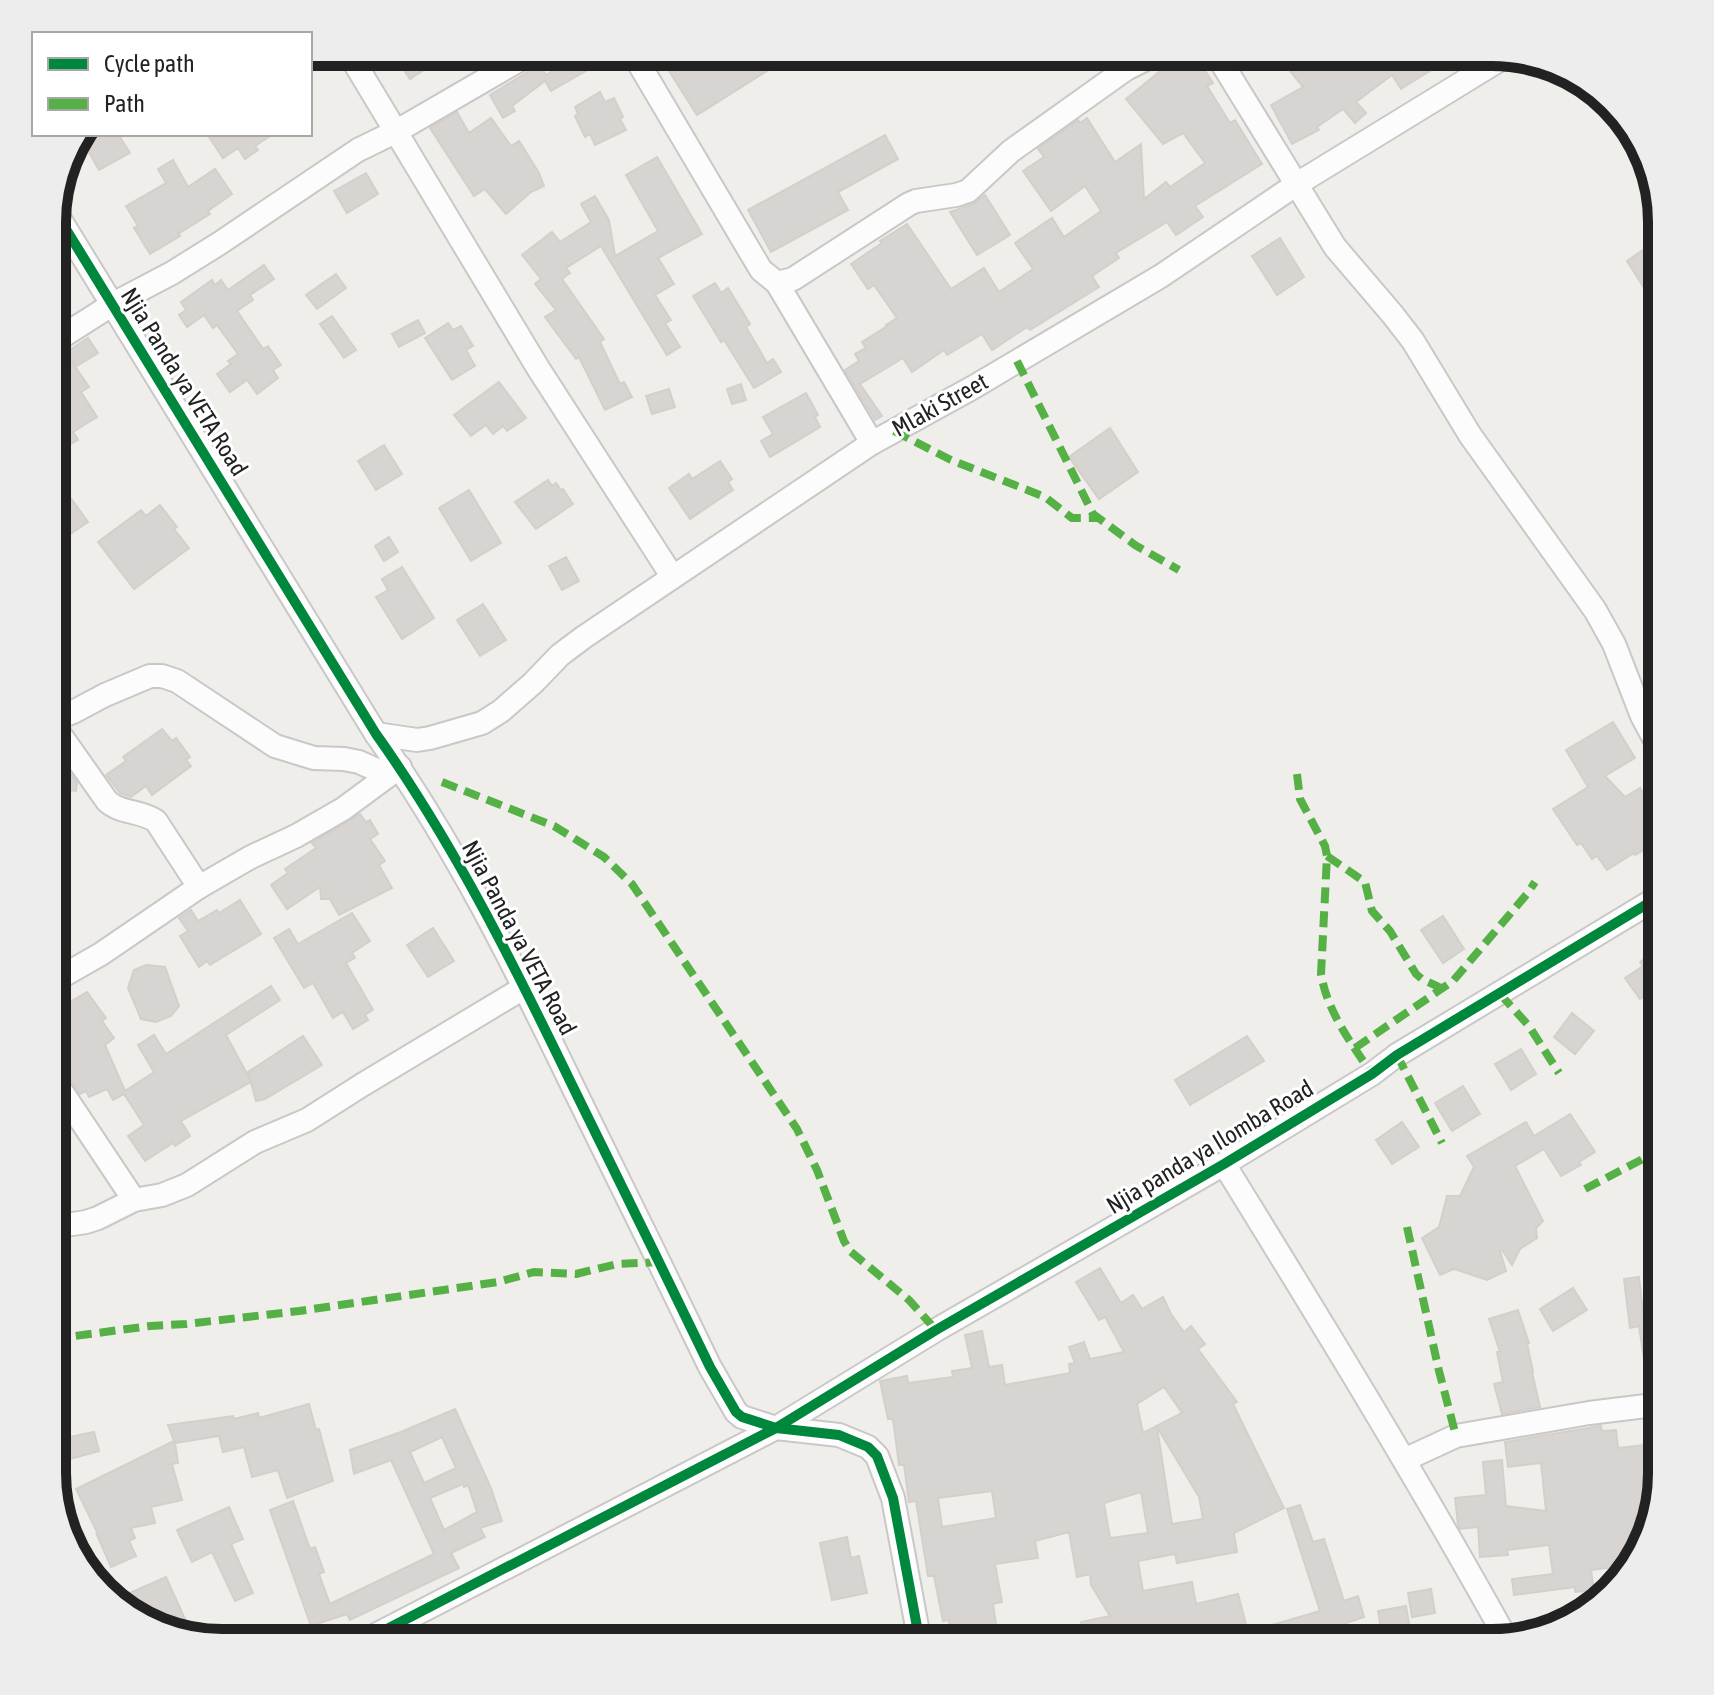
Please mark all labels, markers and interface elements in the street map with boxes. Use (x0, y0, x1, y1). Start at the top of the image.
legend (32, 32, 312, 136)
text: Cycle path (104, 50, 195, 77)
text: Path (104, 90, 145, 117)
street label: Njia Panda ya VETA Road (116, 283, 253, 481)
street label: Mlaki Street (887, 367, 992, 442)
street label: Njia Panda ya VETA Road (457, 836, 582, 1039)
street label: Njia panda ya Ilomba Road (1102, 1074, 1318, 1219)

